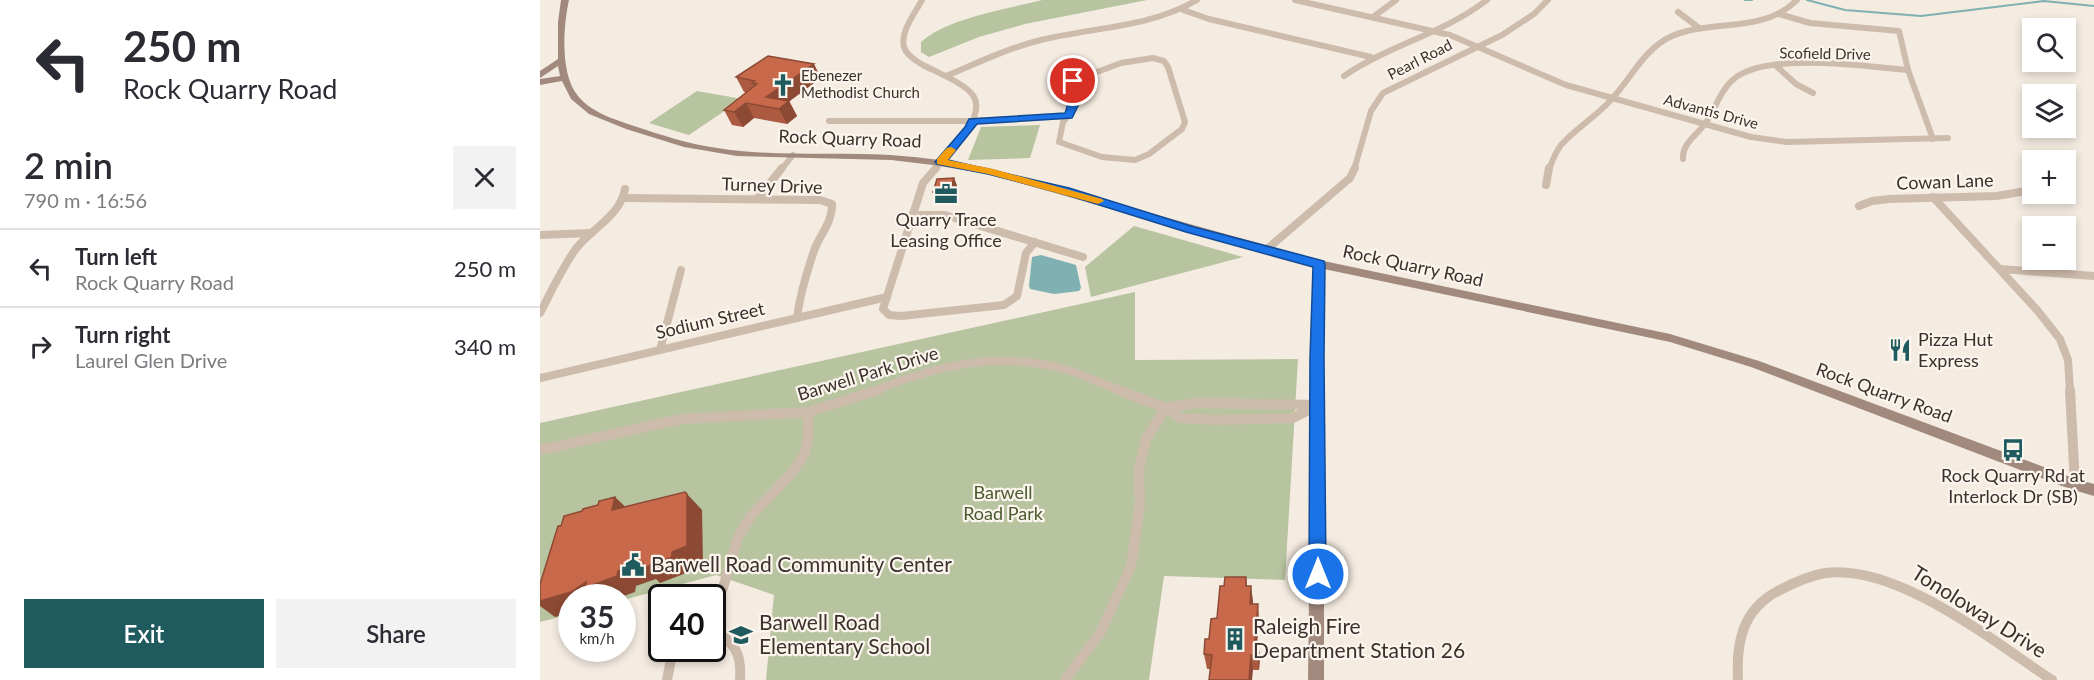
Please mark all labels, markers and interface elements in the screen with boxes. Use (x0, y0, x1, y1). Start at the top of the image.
map controls (2022, 18, 2076, 270)
button: search (2022, 18, 2076, 72)
text: 250 m (123, 21, 241, 71)
icon: left (24, 24, 102, 102)
street label: Pearl Road (1384, 35, 1455, 83)
street label: Scofield Drive (1779, 43, 1871, 63)
pin (1047, 55, 1098, 106)
icon: arrive (1056, 64, 1089, 97)
place label: Ebenezer Methodist Church (801, 66, 920, 101)
text: Rock Quarry Road (123, 72, 337, 105)
church icon: Ebenezer Methodist Church (770, 72, 796, 98)
button: layers (2022, 84, 2076, 138)
street label: Advantis Drive (1662, 90, 1761, 132)
street label: Rock Quarry Road (778, 125, 922, 151)
text: 2 min (24, 143, 113, 187)
button: close (453, 146, 516, 209)
button: + (2022, 150, 2076, 204)
street label: Cowan Lane (1896, 168, 1994, 194)
street label: Turney Drive (721, 172, 823, 198)
office icon: Quarry Trace Leasing Office (933, 181, 959, 207)
text: 790 m · 16:56 (24, 188, 147, 212)
place label: Quarry Trace Leasing Office (890, 208, 1002, 251)
button: − (2022, 216, 2076, 270)
street label: Rock Quarry Road (1341, 239, 1485, 291)
text: Turn left (75, 243, 157, 270)
icon: left (24, 252, 57, 285)
text: 250 m (454, 255, 516, 282)
text: Rock Quarry Road (75, 270, 234, 294)
street label: Sodium Street (653, 297, 767, 343)
text: Turn right (75, 321, 170, 348)
place label: Pizza Hut Express (1918, 328, 1994, 371)
icon: right (24, 330, 57, 363)
text: 340 m (454, 333, 516, 360)
restaurant icon: Pizza Hut Express (1887, 337, 1913, 363)
street label: Barwell Park Drive (795, 341, 941, 405)
text: Laurel Glen Drive (75, 348, 227, 372)
street label: Rock Quarry Road (1813, 357, 1955, 427)
bus stop icon: Rock Quarry Rd at Interlock Dr (SB) (2000, 437, 2026, 463)
place label: Rock Quarry Rd at Interlock Dr (SB) (1941, 464, 2085, 507)
park label: Barwell Road Park (963, 481, 1044, 524)
position arrow (1286, 542, 1350, 606)
place label: Barwell Road Community Center (651, 551, 952, 576)
public building icon: Barwell Road Community Center (620, 552, 646, 578)
street label: Tonoloway Drive (1908, 559, 2052, 662)
speed limit sign: 40 (648, 584, 726, 662)
text: 35 (580, 598, 614, 634)
button: Exit (24, 599, 264, 668)
button: Share (276, 599, 516, 668)
place label: Barwell Road Elementary School (759, 609, 930, 658)
place label: Raleigh Fire Department Station 26 (1253, 613, 1465, 662)
school or university icon: Barwell Road Elementary School (728, 622, 754, 648)
building icon: Raleigh Fire Department Station 26 (1222, 626, 1248, 652)
text: km/h (579, 629, 615, 647)

